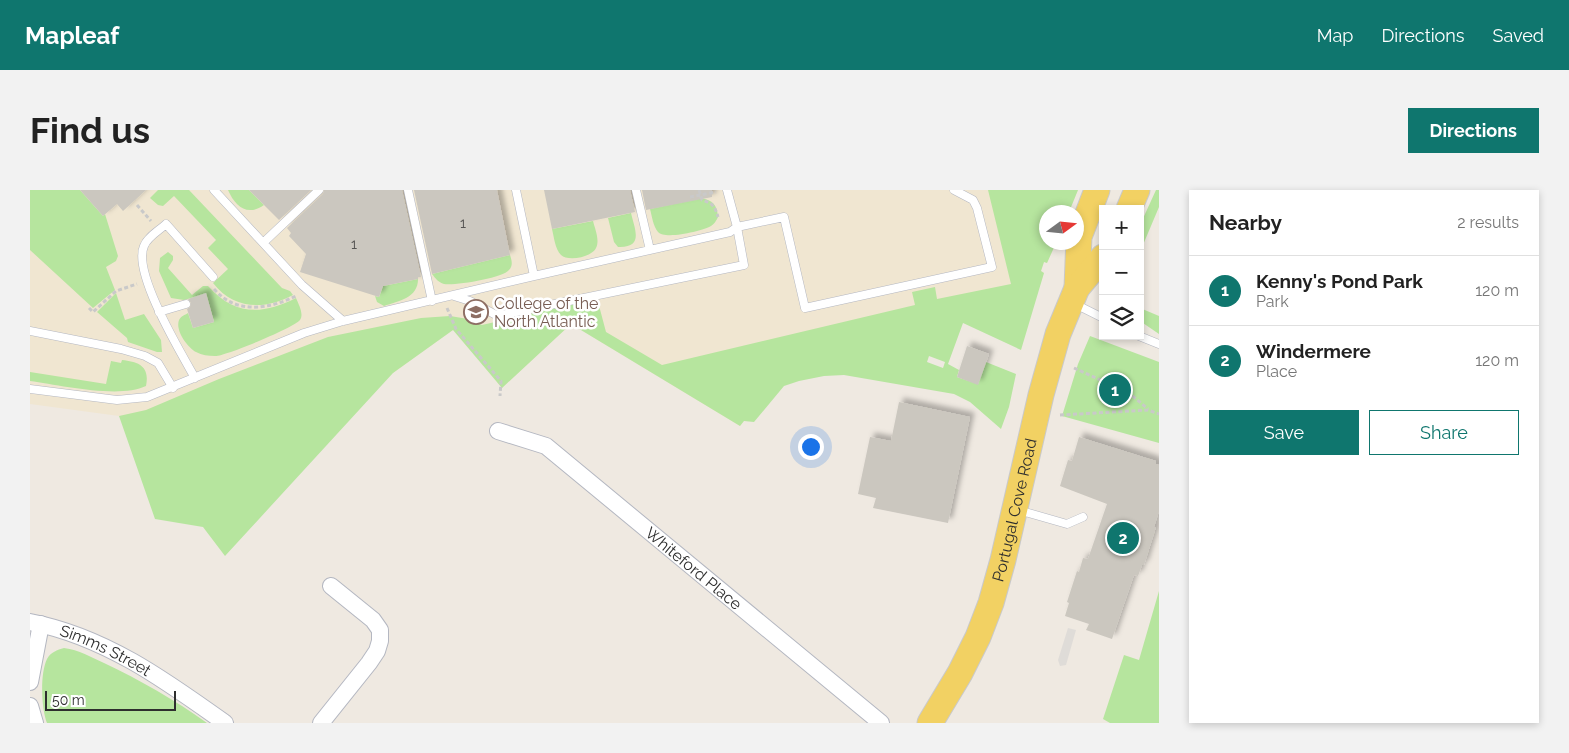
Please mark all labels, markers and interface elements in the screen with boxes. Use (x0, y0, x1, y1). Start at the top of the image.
text: Mapleaf (25, 21, 119, 50)
text: Map (1317, 25, 1353, 46)
text: Directions (1381, 25, 1465, 46)
text: Saved (1493, 25, 1544, 46)
button: Directions (1408, 108, 1539, 153)
text: Find us (30, 110, 150, 151)
north arrow (1039, 205, 1084, 250)
map controls (1099, 205, 1144, 340)
button: + (1099, 205, 1144, 250)
text: Nearby (1209, 210, 1282, 235)
text: 2 results (1457, 213, 1519, 232)
house number: 1 (460, 215, 466, 231)
house number: 1 (351, 236, 357, 252)
button: − (1099, 250, 1144, 295)
text: Kenny's Pond Park (1256, 270, 1423, 292)
text: 1 (1221, 281, 1229, 300)
text: 120 m (1475, 281, 1519, 300)
text: Park (1256, 292, 1289, 311)
place label: College of the North Atlantic (494, 294, 598, 331)
button: layers (1099, 295, 1144, 340)
school or university icon: College of the North Atlantic (463, 299, 489, 325)
text: Windermere (1256, 340, 1371, 362)
text: 2 (1220, 351, 1230, 370)
text: 120 m (1475, 351, 1519, 370)
text: Place (1256, 362, 1297, 381)
pin: 1 (1099, 371, 1131, 409)
button: Save (1209, 410, 1359, 455)
button: Share (1369, 410, 1519, 455)
your location (798, 434, 824, 460)
street label: Portugal Cove Road (988, 436, 1040, 584)
pin: 2 (1107, 519, 1139, 557)
street label: Whiteford Place (642, 523, 746, 614)
street label: Simms Street (58, 621, 155, 680)
scale bar (45, 688, 176, 711)
text: 50 m (52, 692, 85, 708)

